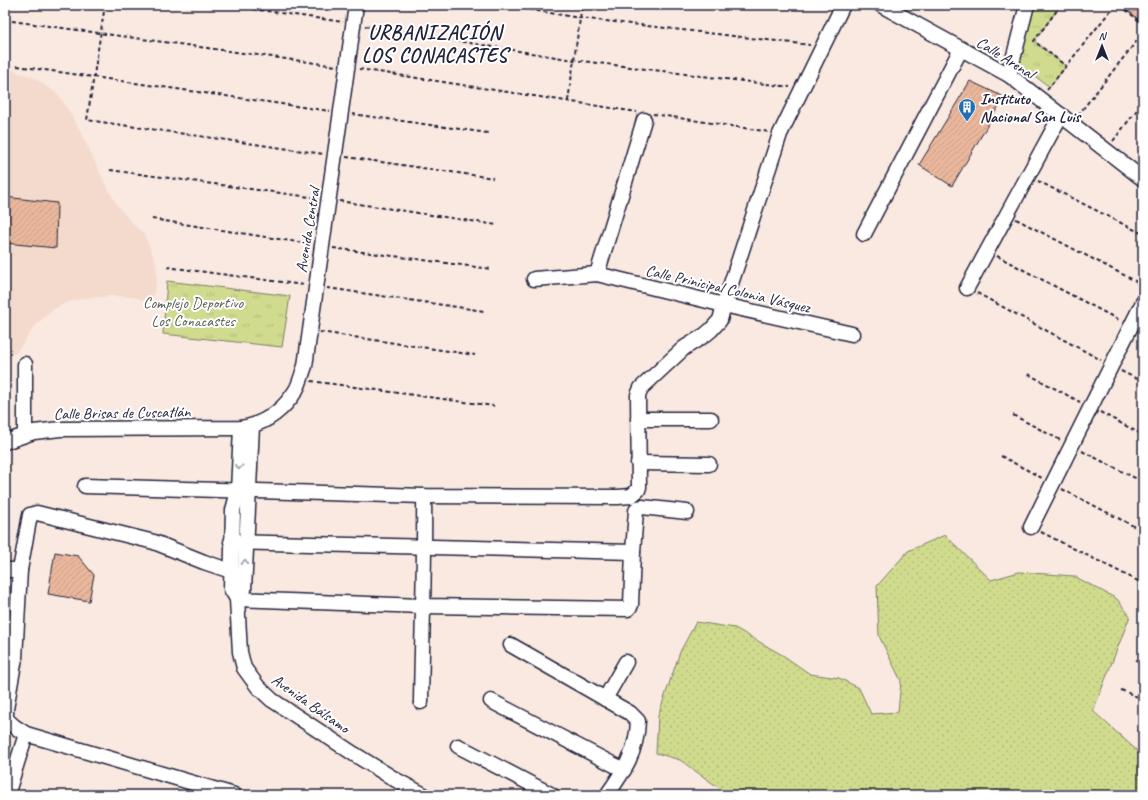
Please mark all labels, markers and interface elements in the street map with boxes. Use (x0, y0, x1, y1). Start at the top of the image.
district label: URBANIZACIÓN LOS CONACASTES (362, 20, 512, 68)
north arrow (1082, 26, 1122, 66)
text: N (1099, 29, 1108, 43)
street label: Calle Arenal (973, 32, 1041, 85)
place label: Instituto Nacional San Luis (980, 89, 1083, 127)
building icon: Instituto Nacional San Luis (957, 97, 977, 122)
street label: Avenida Central (291, 183, 325, 274)
street label: Calle Prinicipal Colonia Vásquez (644, 260, 813, 318)
park label: Complejo Deportivo Los Conacastes (143, 293, 244, 331)
street label: Calle Brisas de Cuscatlán (53, 402, 191, 424)
one-way arrow (235, 464, 243, 470)
one-way arrow (241, 559, 249, 565)
street label: Avenida Bálsamo (268, 670, 355, 739)

